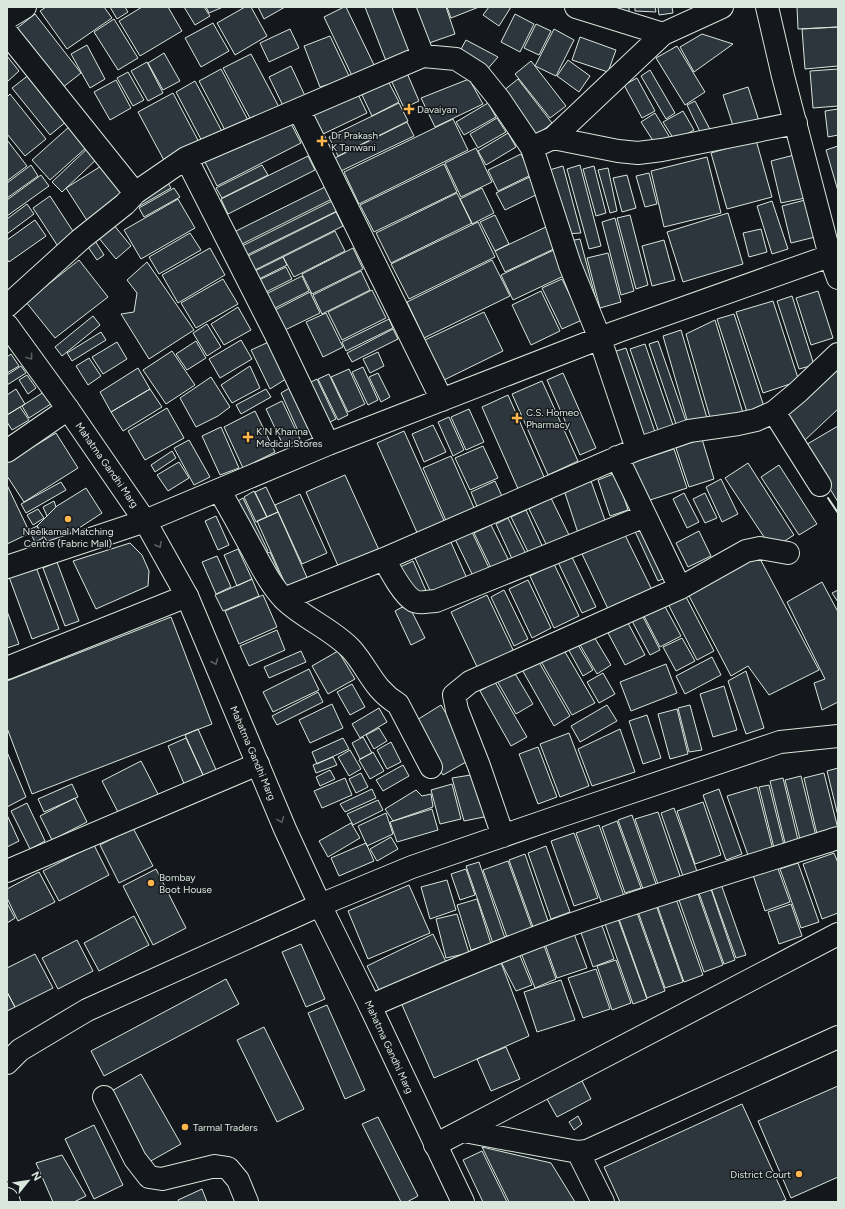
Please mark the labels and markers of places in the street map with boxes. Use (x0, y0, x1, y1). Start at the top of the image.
place label: Davaiyan (417, 103, 458, 116)
marker: Davaiyan (404, 104, 414, 114)
place label: Dr Prakash K Tanwani (331, 129, 378, 154)
marker: Dr Prakash K Tanwani (316, 135, 328, 147)
place label: C.S. Homeo Pharmacy (526, 406, 579, 431)
marker: C.S. Homeo Pharmacy (511, 412, 523, 424)
place label: K N Khanna Medical Stores (256, 425, 323, 450)
marker: K N Khanna Medical Stores (243, 432, 253, 442)
marker: Neelkamal Matching Centre (Fabric Mall) (63, 514, 73, 524)
place label: Neelkamal Matching Centre (Fabric Mall) (22, 525, 114, 550)
place label: Bombay Boot House (159, 871, 213, 896)
marker: Bombay Boot House (146, 878, 156, 888)
place label: Tarmal Traders (193, 1121, 258, 1134)
marker: Tarmal Traders (180, 1122, 190, 1132)
place label: District Court (730, 1168, 791, 1181)
marker: District Court (794, 1169, 804, 1179)

